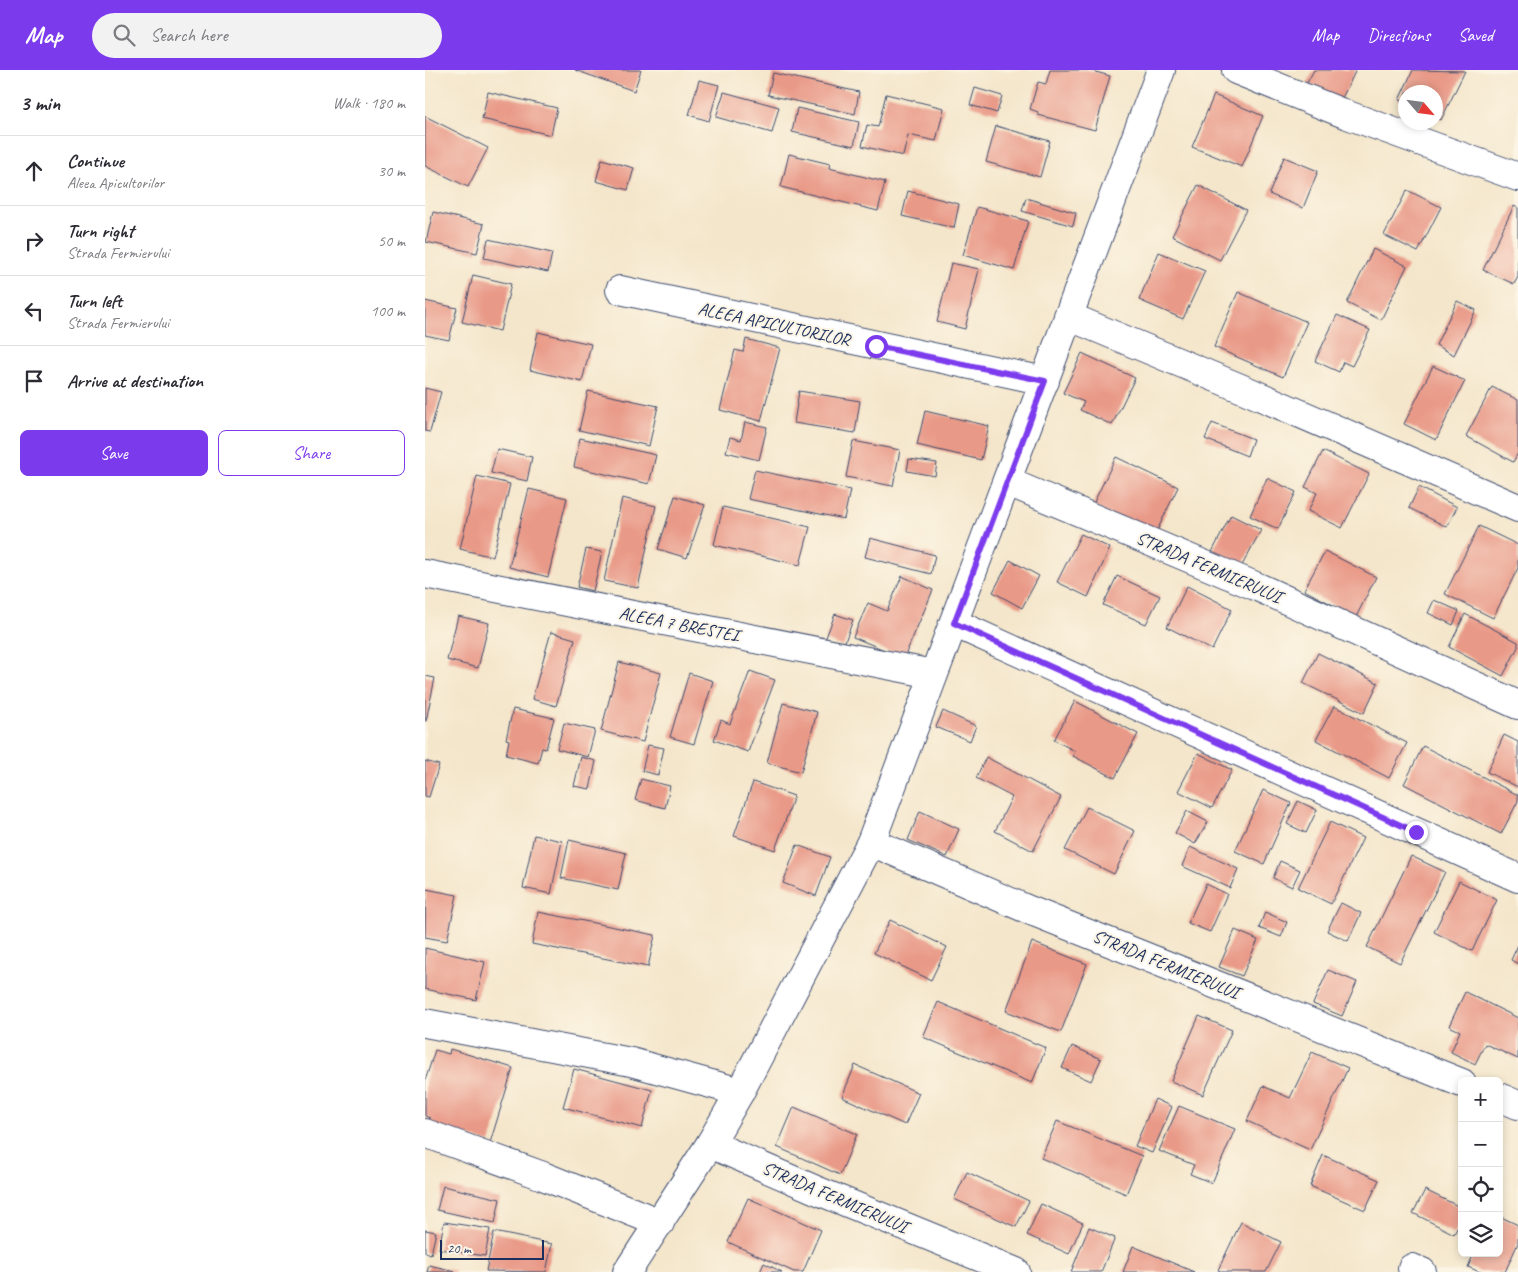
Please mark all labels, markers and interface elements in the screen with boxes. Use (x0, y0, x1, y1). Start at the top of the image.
search box (92, 13, 442, 58)
text: Map (25, 20, 62, 50)
icon: search (110, 21, 138, 49)
text: Search here (150, 23, 228, 47)
text: Map (1312, 24, 1339, 46)
text: Directions (1367, 24, 1430, 46)
text: Saved (1458, 24, 1493, 46)
north arrow (1398, 85, 1443, 130)
text: 3 min (20, 90, 60, 116)
text: Walk · 180 m (333, 93, 405, 113)
text: Continue (67, 149, 124, 173)
icon: ahead (20, 157, 48, 185)
text: 30 m (378, 161, 405, 181)
text: Aleea Apicultorilor (67, 173, 164, 193)
text: Turn right (67, 219, 134, 243)
icon: right (20, 227, 48, 255)
text: 50 m (378, 231, 405, 251)
text: Strada Fermierului (67, 243, 169, 263)
text: Turn left (67, 289, 122, 313)
icon: left (20, 297, 48, 325)
street label: ALEEA APICULTORILOR (696, 297, 854, 351)
text: 100 m (371, 301, 405, 321)
text: Strada Fermierului (67, 313, 169, 333)
route start (865, 335, 888, 358)
icon: arrive (20, 367, 48, 395)
text: Arrive at destination (67, 369, 203, 393)
button: Save (20, 430, 208, 476)
button: Share (218, 430, 405, 476)
street label: STRADA FERMIERULUI (1133, 526, 1289, 609)
street label: ALEEA 7 BRESTEI (617, 602, 745, 647)
route end (1405, 821, 1428, 844)
street label: STRADA FERMIERULUI (1090, 925, 1246, 1005)
map controls (1458, 1077, 1503, 1257)
button: + (1458, 1077, 1503, 1122)
button: − (1458, 1122, 1503, 1167)
street label: STRADA FERMIERULUI (759, 1156, 915, 1239)
button: locate (1458, 1167, 1503, 1212)
button: layers (1458, 1212, 1503, 1257)
scale bar (440, 1237, 544, 1260)
text: 20 m (447, 1240, 471, 1257)

